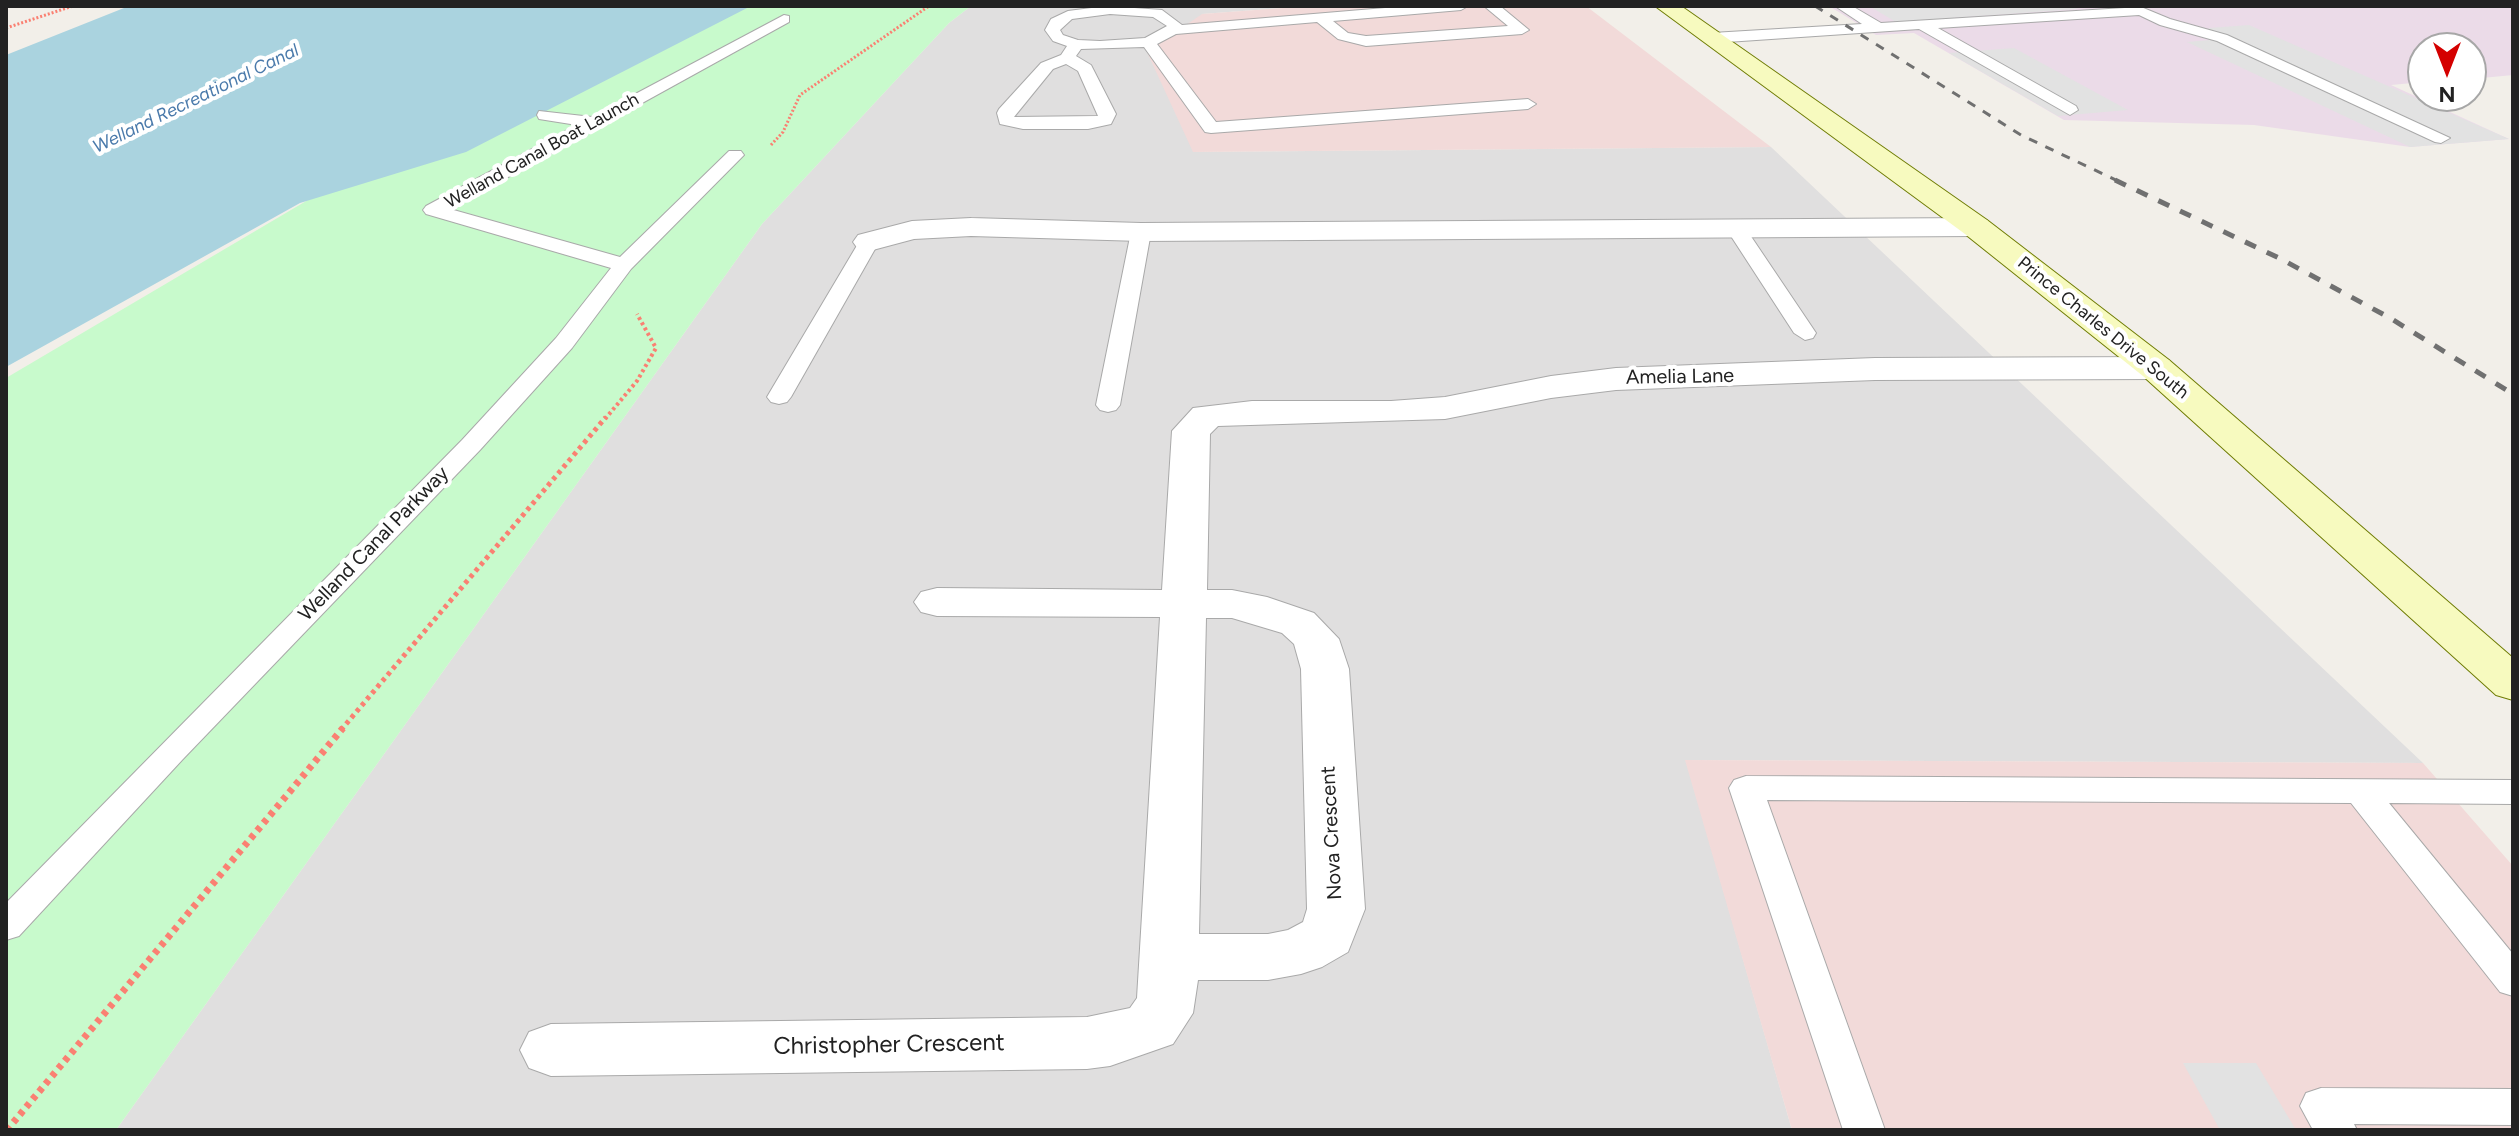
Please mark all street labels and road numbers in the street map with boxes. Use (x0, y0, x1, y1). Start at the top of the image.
street label: Welland Canal Boat Launch (441, 89, 643, 213)
street label: Prince Charles Drive South (2013, 252, 2193, 404)
street label: Amelia Lane (1626, 364, 1734, 390)
street label: Welland Canal Parkway (294, 462, 454, 626)
street label: Nova Crescent (1317, 765, 1347, 901)
street label: Christopher Crescent (773, 1029, 1005, 1061)

